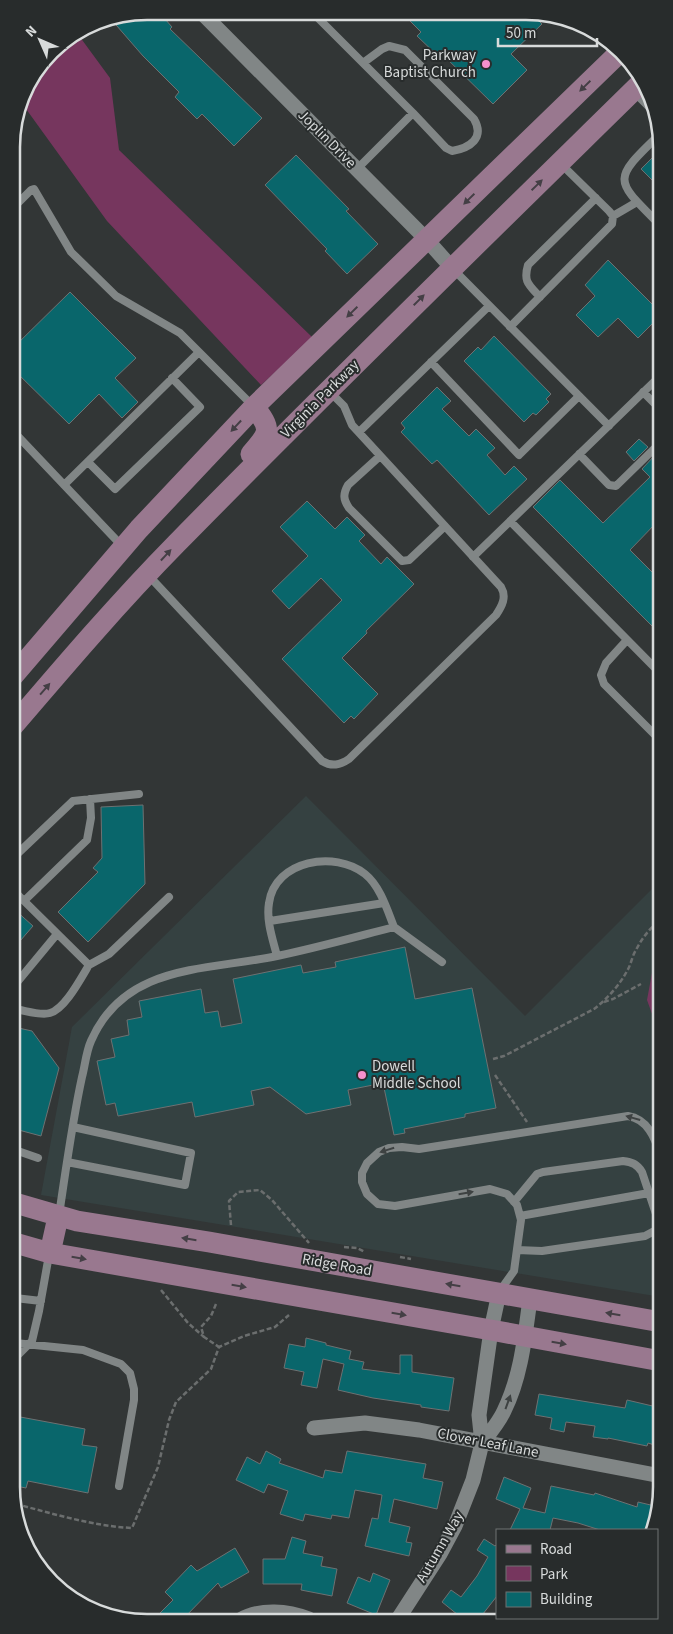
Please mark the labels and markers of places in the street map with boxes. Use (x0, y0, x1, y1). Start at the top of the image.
place label: Parkway Baptist Church (384, 45, 476, 83)
marker: Parkway Baptist Church (480, 58, 492, 70)
place label: Dowell Middle School (372, 1056, 461, 1094)
marker: Dowell Middle School (356, 1069, 368, 1081)

